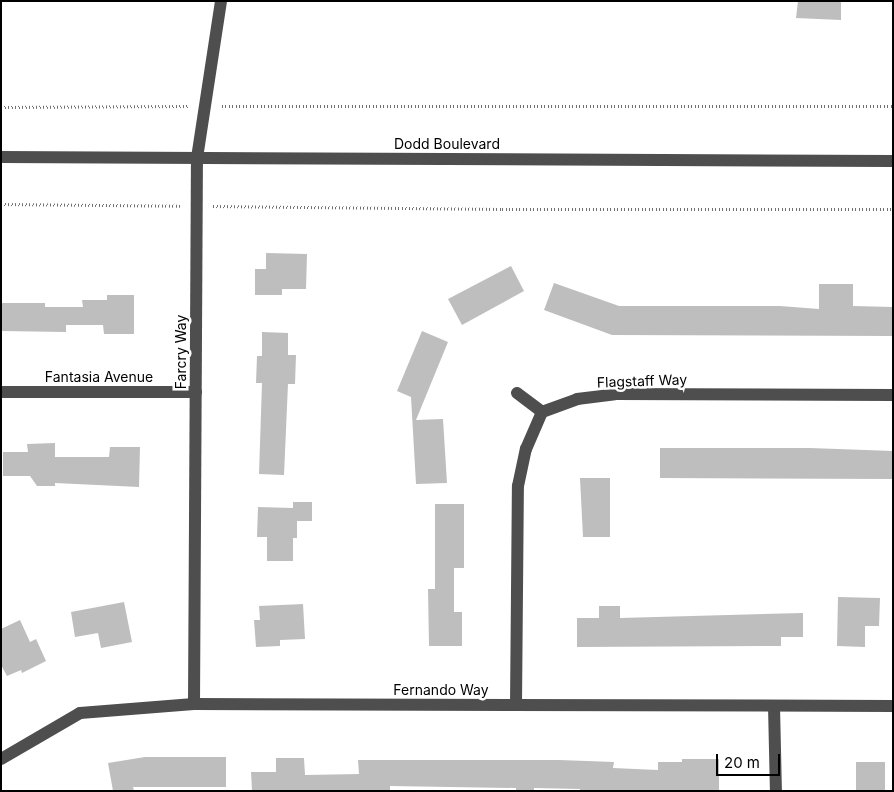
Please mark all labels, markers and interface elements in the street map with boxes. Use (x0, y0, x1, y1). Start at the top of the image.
street label: Dodd Boulevard (394, 136, 500, 152)
street label: Farcry Way (173, 315, 189, 389)
street label: Fantasia Avenue (45, 369, 153, 385)
street label: Flagstaff Way (597, 371, 687, 391)
street label: Fernando Way (393, 682, 489, 698)
scale bar (719, 744, 783, 776)
text: 20 m (724, 753, 760, 772)

